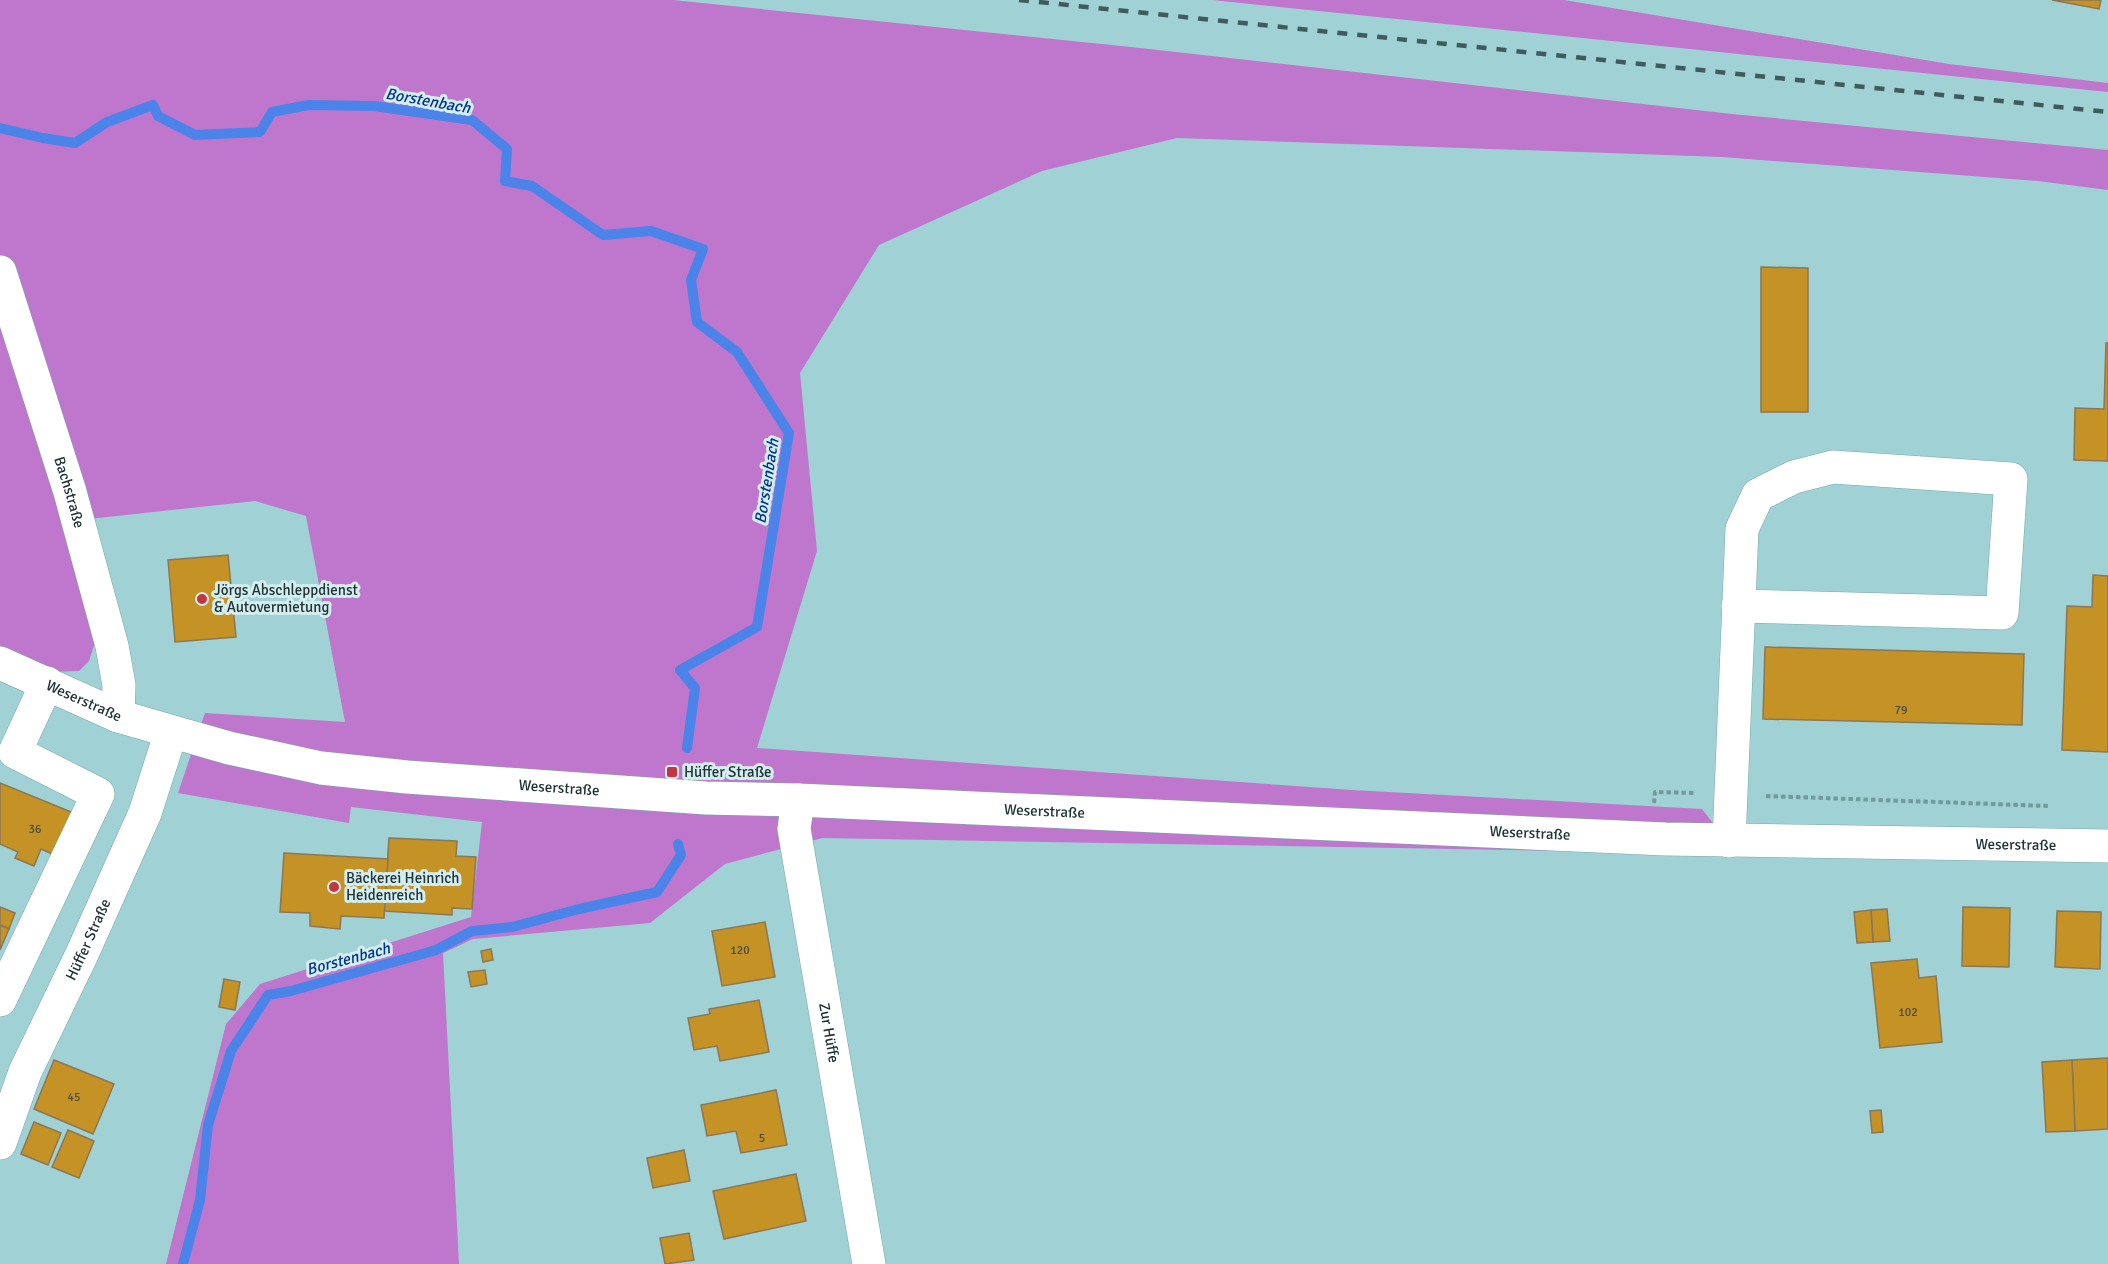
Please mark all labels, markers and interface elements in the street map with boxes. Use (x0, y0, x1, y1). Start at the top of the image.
water label: Borstenbach (384, 84, 473, 119)
water label: Borstenbach (750, 436, 784, 525)
street label: Bachstraße (50, 454, 88, 530)
place label: Jörgs Abschleppdienst & Autovermietung (214, 581, 358, 616)
marker: Jörgs Abschleppdienst & Autovermietung (195, 592, 209, 606)
street label: Weserstraße (43, 676, 125, 726)
house number: 79 (1895, 703, 1907, 718)
place label: Hüffer Straße (684, 763, 772, 781)
marker: Hüffer Straße (665, 765, 679, 779)
street label: Weserstraße (518, 776, 600, 800)
street label: Weserstraße (1004, 800, 1085, 822)
house number: 36 (29, 822, 41, 837)
street label: Weserstraße (1489, 822, 1571, 844)
street label: Weserstraße (1975, 835, 2056, 854)
place label: Bäckerei Heinrich Heidenreich (346, 869, 460, 904)
marker: Bäckerei Heinrich Heidenreich (327, 880, 341, 894)
street label: Hüffer Straße (62, 896, 115, 983)
water label: Borstenbach (304, 938, 394, 980)
house number: 120 (730, 943, 750, 958)
street label: Zur Hüffe (815, 1001, 843, 1064)
house number: 102 (1898, 1005, 1918, 1020)
house number: 45 (68, 1090, 80, 1105)
house number: 5 (759, 1131, 765, 1146)

